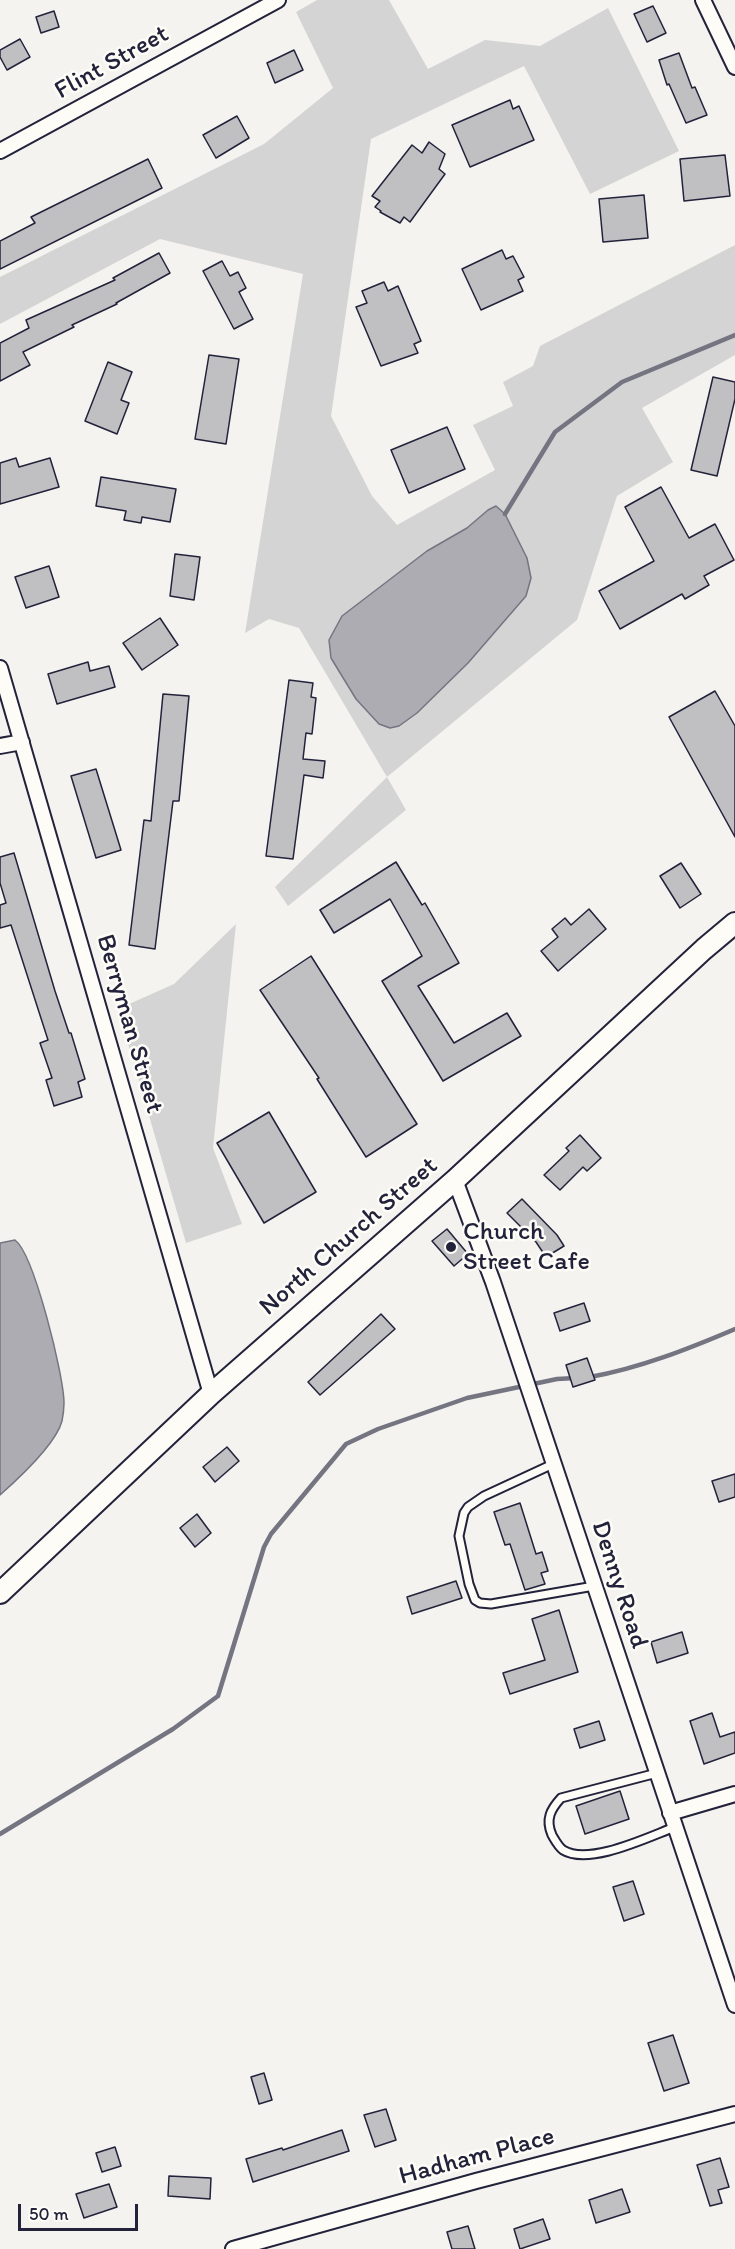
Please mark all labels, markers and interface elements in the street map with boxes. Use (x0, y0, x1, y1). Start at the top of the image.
street label: Flint Street (50, 19, 174, 107)
street label: Berryman Street (89, 931, 169, 1117)
street label: North Church Street (253, 1151, 445, 1323)
place label: Church Street Cafe (463, 1216, 590, 1278)
marker: Church Street Cafe (444, 1240, 458, 1254)
street label: Denny Road (584, 1517, 654, 1653)
street label: Hadham Place (396, 2121, 558, 2193)
scale bar (21, 2192, 141, 2230)
text: 50 m (29, 2203, 69, 2225)

